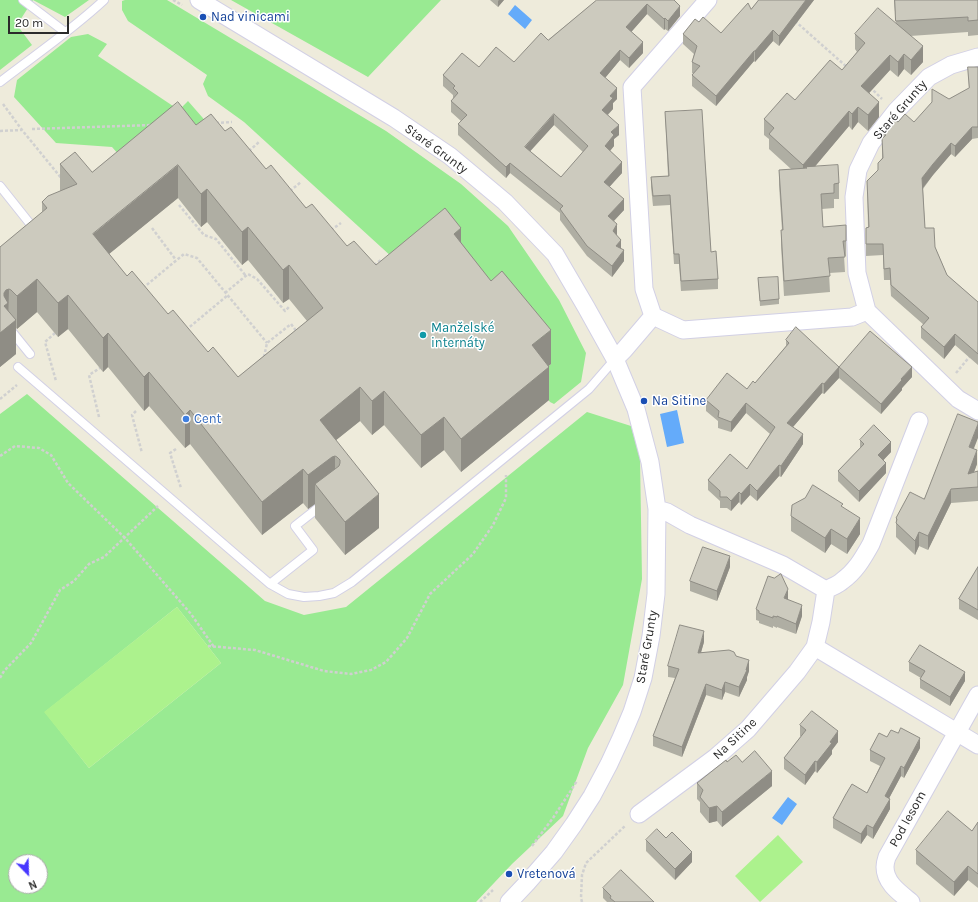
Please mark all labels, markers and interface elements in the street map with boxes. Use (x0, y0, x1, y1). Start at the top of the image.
scale bar (10, 8, 71, 34)
place label: Nad vinicami (211, 9, 290, 25)
marker: Nad vinicami (198, 12, 208, 22)
text: 20 m (15, 16, 43, 30)
street label: Staré Grunty (870, 77, 930, 143)
street label: Staré Grunty (401, 121, 471, 177)
place label: Manželské internáty (431, 320, 494, 351)
marker: Manželské internáty (418, 330, 428, 340)
place label: Na Sitine (652, 393, 706, 409)
marker: Na Sitine (639, 396, 649, 406)
place label: Cent (194, 411, 221, 427)
marker: Cent (181, 414, 191, 424)
street label: Staré Grunty (633, 609, 661, 685)
street label: Na Sitine (710, 715, 760, 763)
street label: Pod lesom (886, 788, 930, 850)
north arrow (8, 854, 48, 894)
place label: Vretenová (517, 866, 576, 882)
marker: Vretenová (504, 869, 514, 879)
text: N (26, 877, 39, 892)

